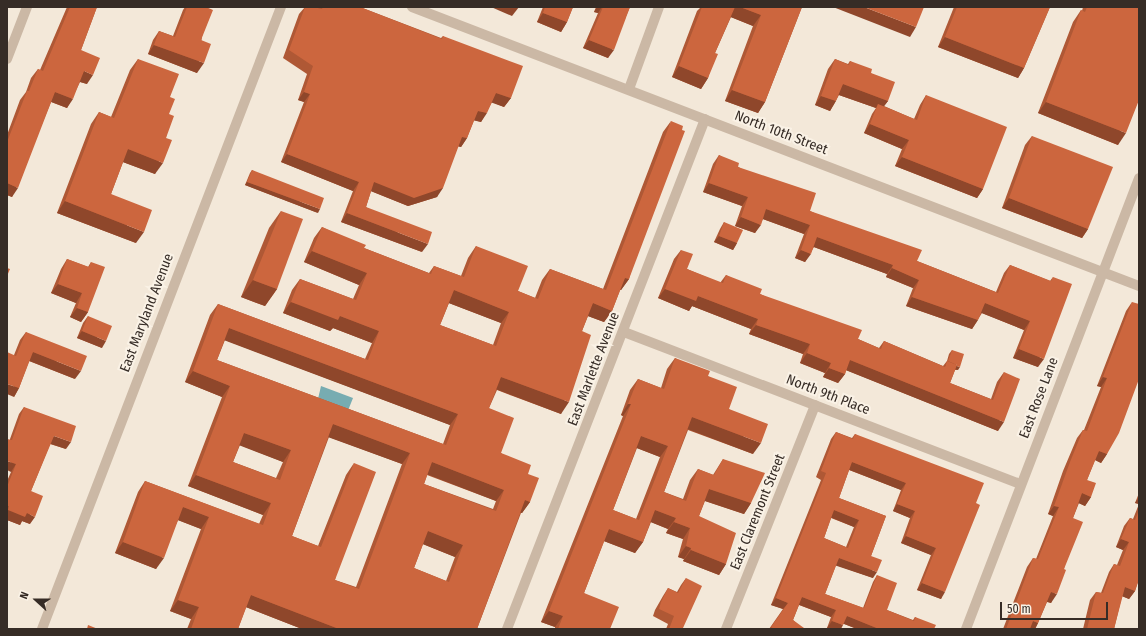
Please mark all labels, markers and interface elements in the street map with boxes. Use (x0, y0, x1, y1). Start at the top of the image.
street label: North 10th Street (732, 108, 830, 158)
street label: East Maryland Avenue (117, 251, 177, 375)
street label: East Marlette Avenue (565, 310, 623, 428)
street label: East Rose Lane (1016, 355, 1062, 441)
street label: North 9th Place (784, 371, 872, 419)
street label: East Claremont Street (727, 452, 789, 572)
north arrow (16, 580, 56, 620)
text: N (17, 590, 32, 601)
scale bar (1002, 594, 1110, 620)
text: 50 m (1007, 602, 1031, 616)

